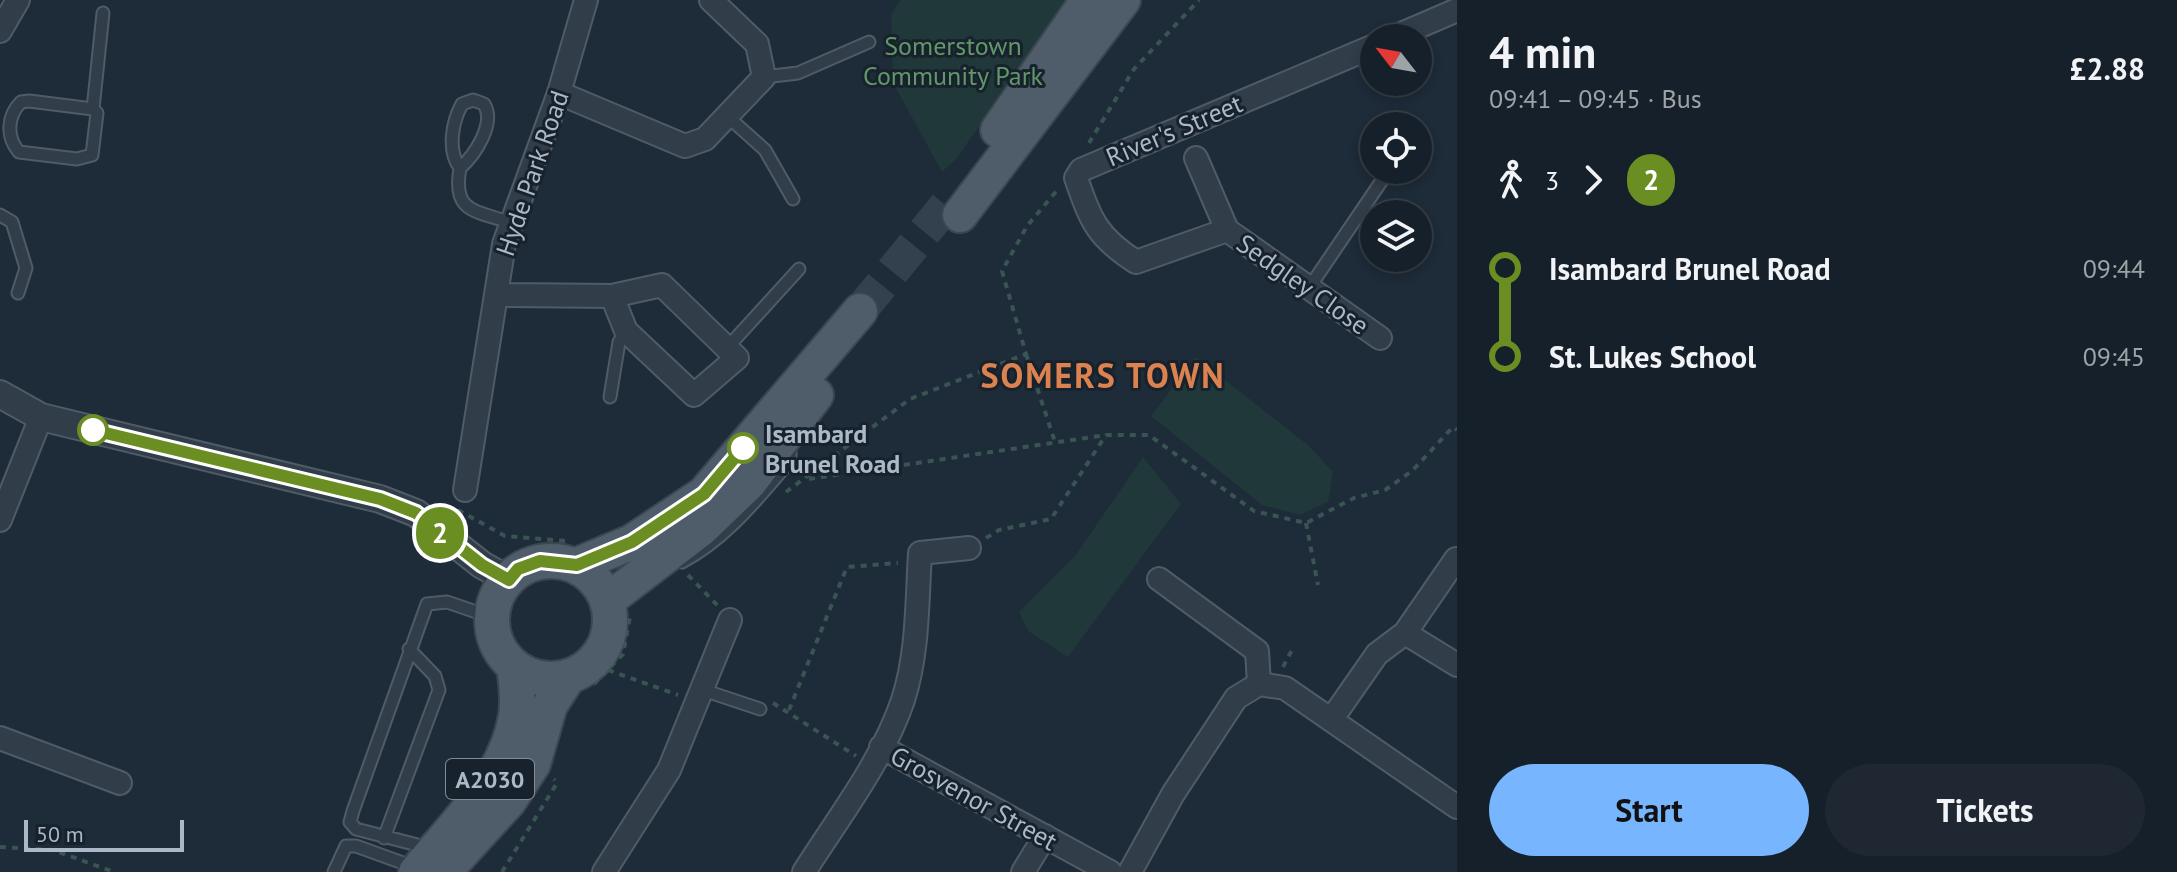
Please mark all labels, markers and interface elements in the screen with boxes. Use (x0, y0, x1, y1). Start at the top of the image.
text: 4 min (1489, 23, 1596, 80)
north arrow (1360, 24, 1432, 96)
map controls (1360, 24, 1432, 272)
park label: Somerstown Community Park (863, 29, 1044, 92)
text: £2.88 (2070, 49, 2145, 88)
text: 09:41 – 09:45 · Bus (1489, 82, 1702, 115)
street label: Hyde Park Road (488, 86, 576, 260)
street label: River's Street (1101, 86, 1247, 174)
button: locate (1360, 112, 1432, 184)
icon: walk (1489, 158, 1533, 202)
icon: forward (1571, 158, 1615, 202)
text: 2 (1643, 161, 1659, 198)
text: 3 (1545, 164, 1559, 197)
button: layers (1360, 200, 1432, 272)
street label: Sedgley Close (1231, 226, 1375, 342)
text: Isambard Brunel Road (1549, 249, 1831, 288)
text: 09:44 (2083, 252, 2145, 285)
text: St. Lukes School (1549, 337, 1756, 376)
text: 09:45 (2083, 340, 2145, 373)
district label: SOMERS TOWN (980, 353, 1226, 397)
unlabelled marker (78, 415, 108, 445)
place label: Isambard Brunel Road (765, 417, 900, 480)
marker: Isambard Brunel Road (728, 433, 758, 463)
line badge: 2 (414, 507, 466, 559)
text: 2 (432, 514, 448, 551)
street label: Grosvenor Street (885, 739, 1063, 857)
road number: A2030 (446, 759, 534, 799)
button: Start (1489, 764, 1809, 856)
button: Tickets (1825, 764, 2145, 856)
scale bar (24, 816, 184, 852)
text: 50 m (36, 820, 84, 848)

